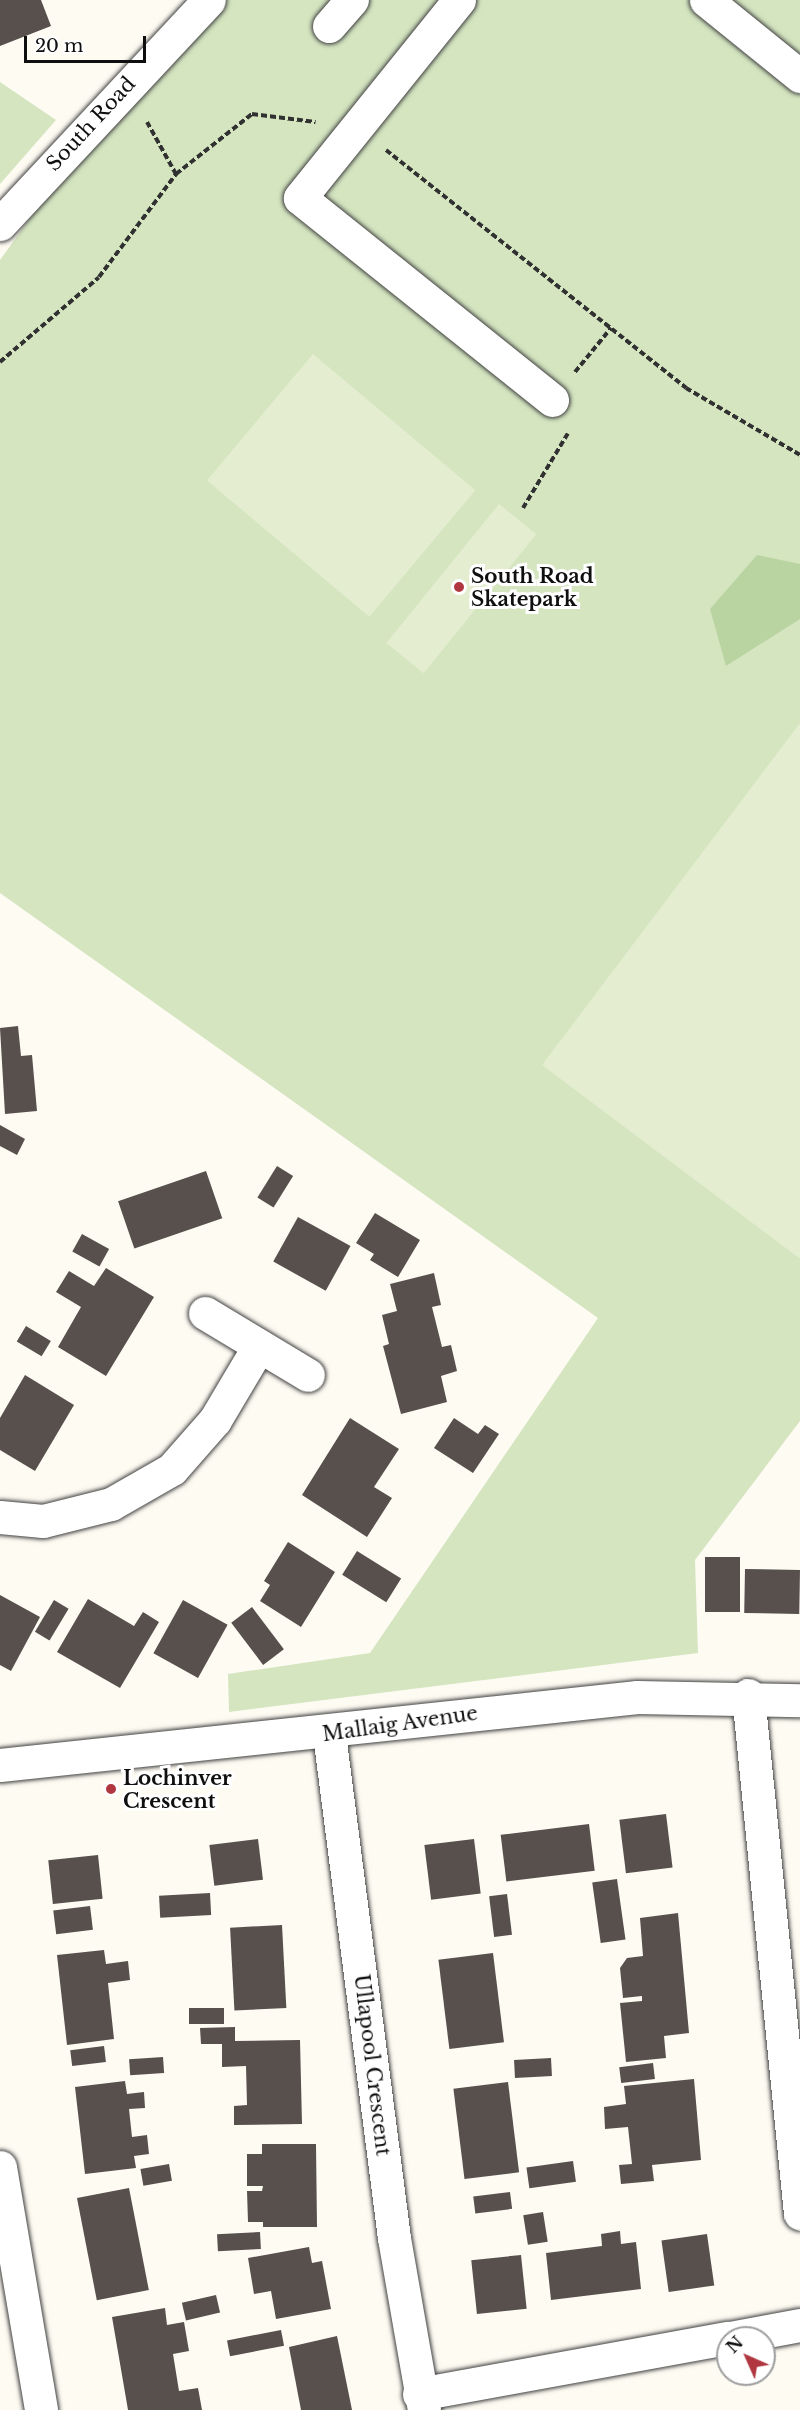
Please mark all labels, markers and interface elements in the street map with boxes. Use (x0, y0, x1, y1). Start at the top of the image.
scale bar (27, 24, 148, 62)
text: 20 m (35, 35, 83, 57)
street label: South Road (41, 72, 141, 176)
place label: South Road Skatepark (471, 564, 594, 611)
marker: South Road Skatepark (452, 580, 466, 594)
street label: Mallaig Avenue (320, 1701, 480, 1747)
place label: Lochinver Crescent (123, 1766, 232, 1813)
marker: Lochinver Crescent (104, 1782, 118, 1796)
street label: Ullapool Crescent (349, 1973, 395, 2157)
north arrow (716, 2326, 776, 2386)
text: N (722, 2332, 747, 2357)

